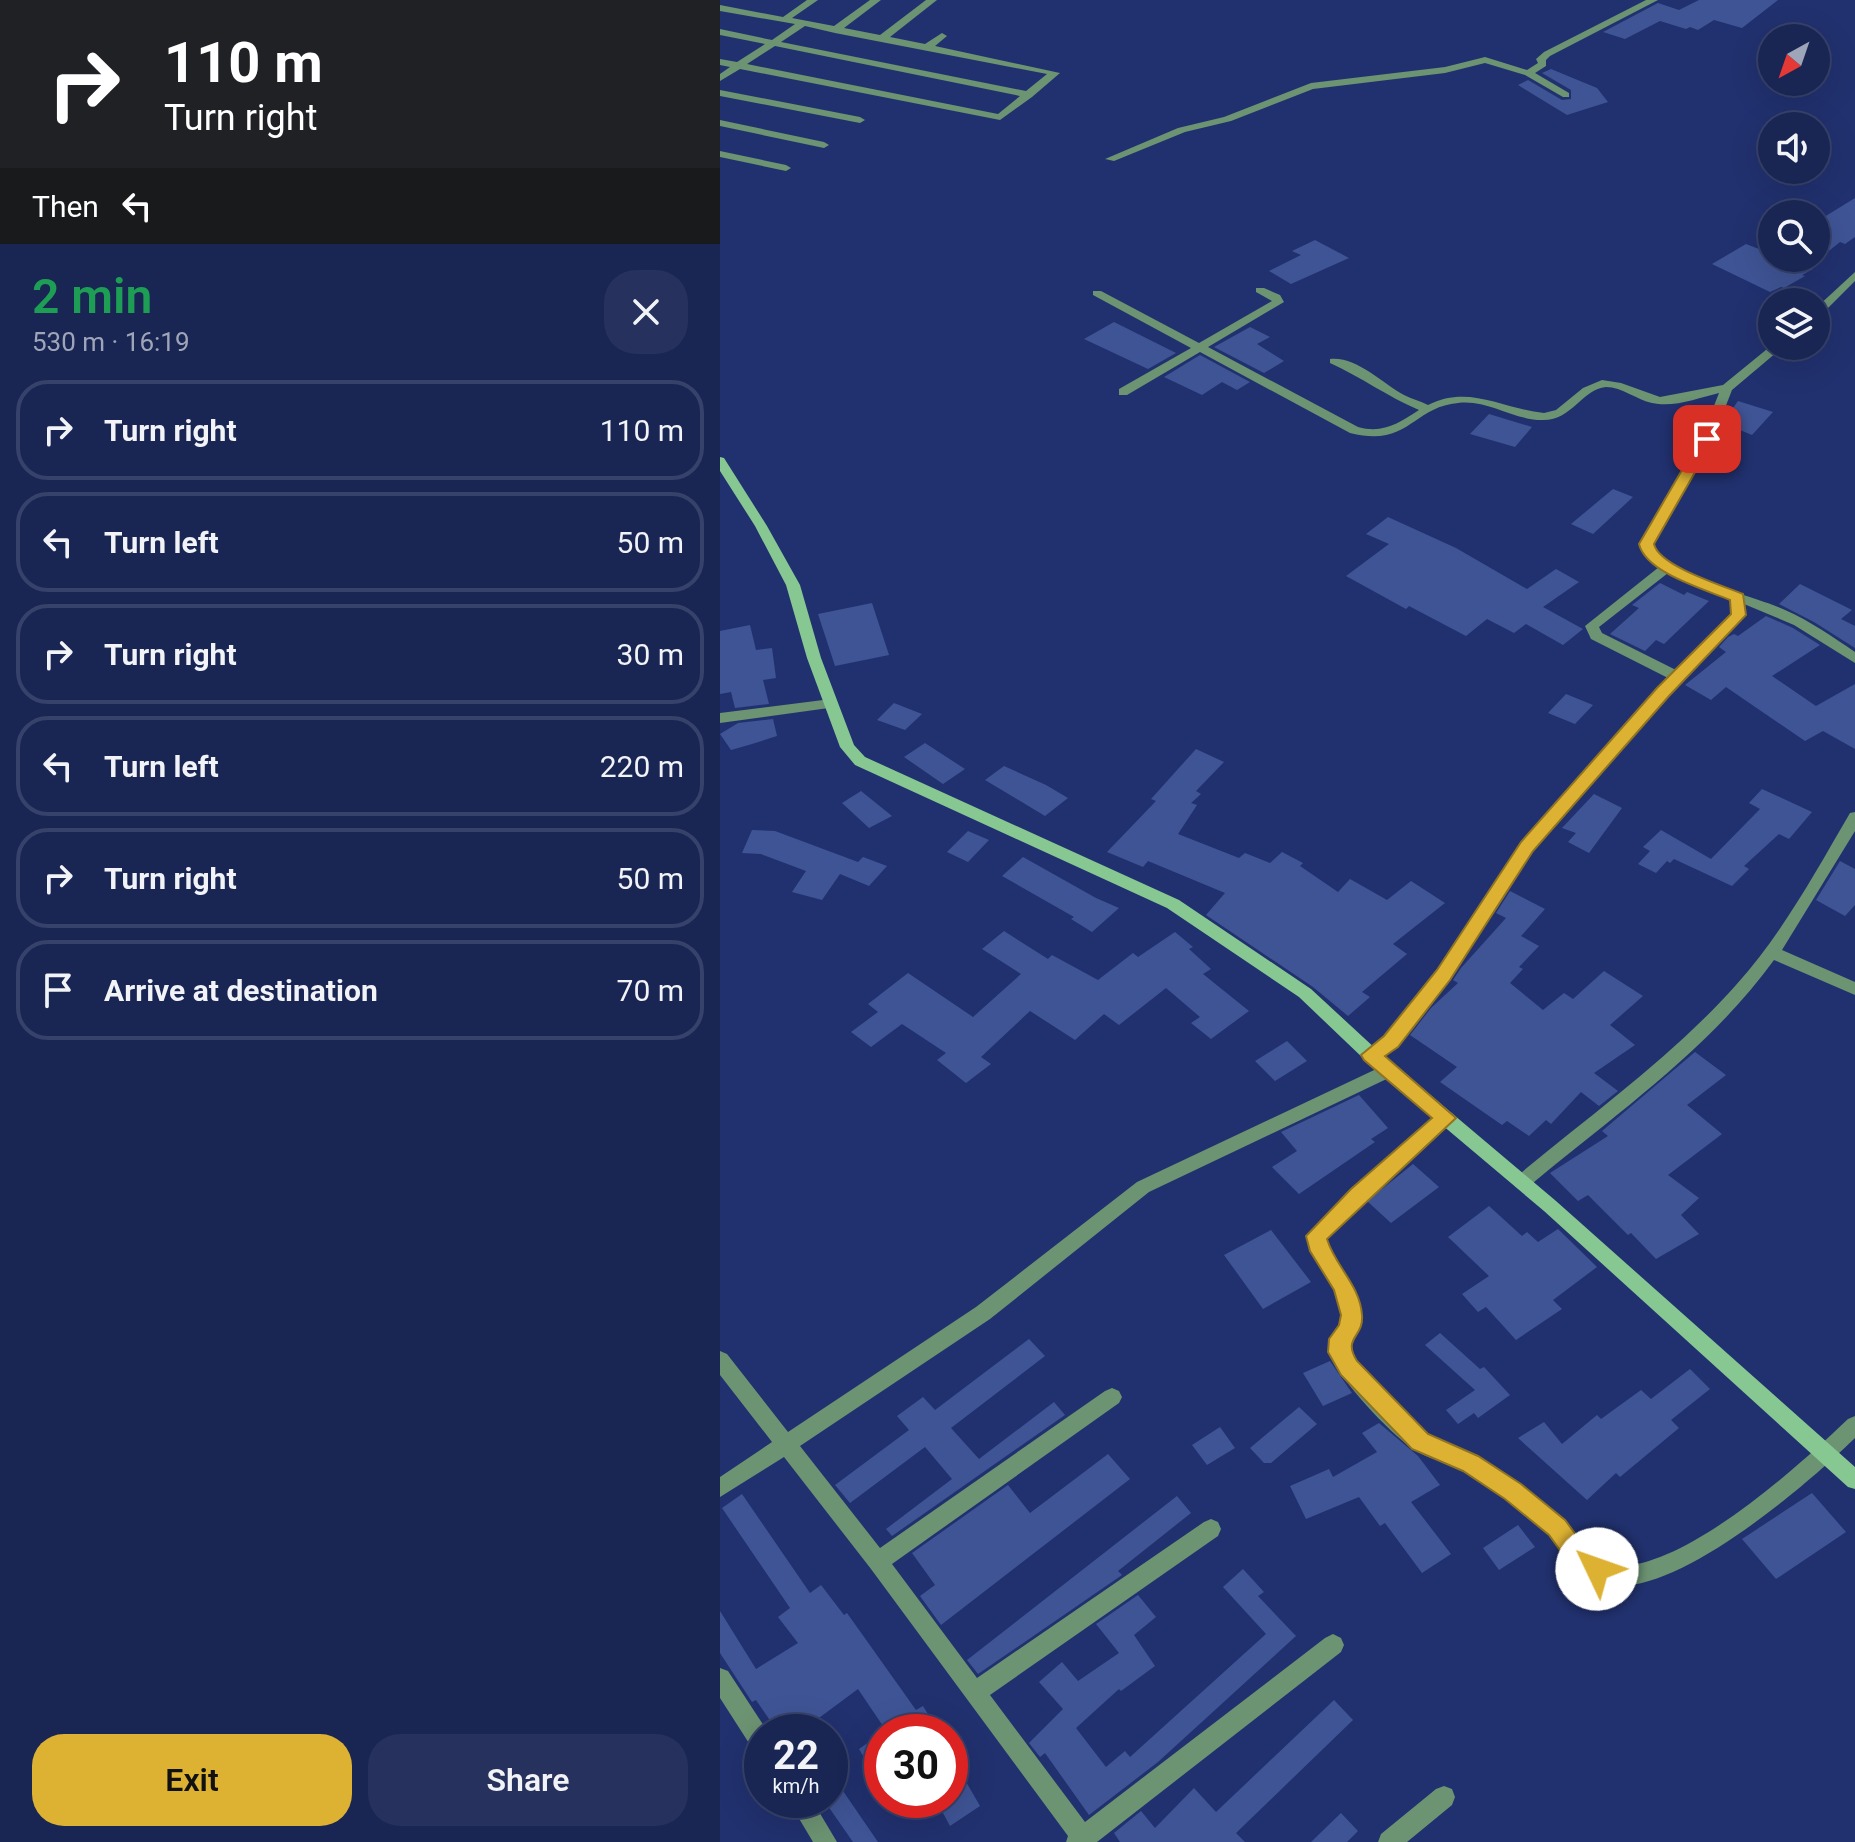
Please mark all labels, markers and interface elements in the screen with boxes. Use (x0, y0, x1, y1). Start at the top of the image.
north arrow (1758, 24, 1830, 96)
map controls (1758, 24, 1830, 360)
text: 110 m (164, 30, 323, 96)
icon: right (32, 32, 136, 136)
text: Turn right (164, 97, 317, 139)
button: sound (1758, 112, 1830, 184)
icon: left (115, 184, 159, 228)
text: Then (32, 189, 99, 224)
button: search (1758, 200, 1830, 272)
text: 2 min (32, 268, 152, 325)
button: close (604, 270, 688, 354)
button: layers (1758, 288, 1830, 360)
text: 530 m · 16:19 (32, 327, 190, 357)
pin (1673, 405, 1741, 473)
icon: right (36, 408, 80, 452)
text: Turn right (104, 413, 237, 448)
text: 110 m (600, 413, 684, 448)
icon: arrive (1685, 417, 1729, 461)
icon: left (36, 520, 80, 564)
text: Turn left (104, 525, 219, 560)
text: 50 m (617, 525, 684, 560)
icon: right (36, 632, 80, 676)
text: Turn right (104, 637, 237, 672)
text: 30 m (617, 637, 684, 672)
icon: left (36, 744, 80, 788)
text: Turn left (104, 749, 219, 784)
text: 220 m (600, 749, 684, 784)
icon: right (36, 856, 80, 900)
text: Turn right (104, 861, 237, 896)
text: 50 m (617, 861, 684, 896)
icon: arrive (36, 968, 80, 1012)
text: Arrive at destination (104, 973, 378, 1008)
text: 70 m (617, 973, 684, 1008)
position arrow (1555, 1527, 1639, 1611)
speed limit sign: 30 (864, 1714, 968, 1818)
text: 22 (773, 1732, 819, 1779)
button: Exit (32, 1734, 352, 1826)
button: Share (368, 1734, 688, 1826)
text: km/h (773, 1774, 819, 1798)

